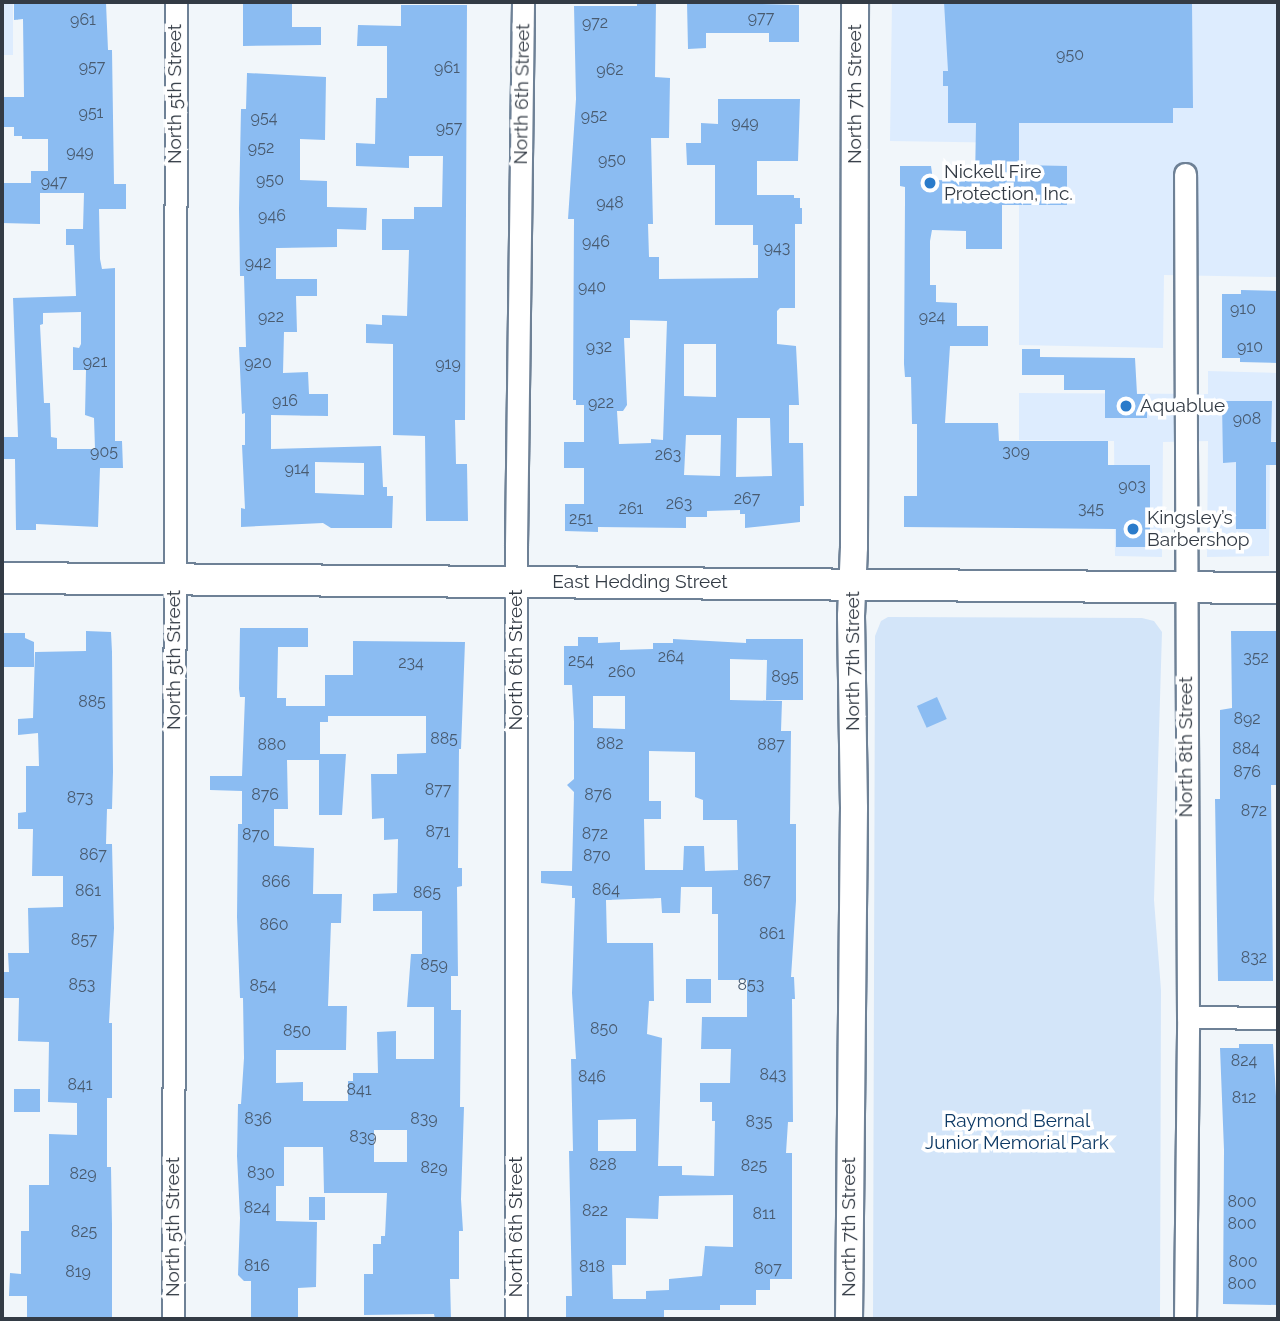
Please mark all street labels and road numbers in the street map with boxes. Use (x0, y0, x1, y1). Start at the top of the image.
street label: North 6th Street (509, 23, 535, 165)
street label: North 5th Street (164, 24, 186, 164)
street label: North 7th Street (844, 24, 866, 164)
street label: East Hedding Street (552, 571, 728, 593)
street label: North 6th Street (505, 589, 527, 731)
street label: North 5th Street (163, 590, 185, 730)
street label: North 7th Street (842, 591, 864, 731)
street label: North 8th Street (1175, 677, 1197, 817)
street label: North 6th Street (505, 1156, 527, 1298)
street label: North 5th Street (162, 1157, 184, 1297)
street label: North 7th Street (838, 1157, 860, 1297)

